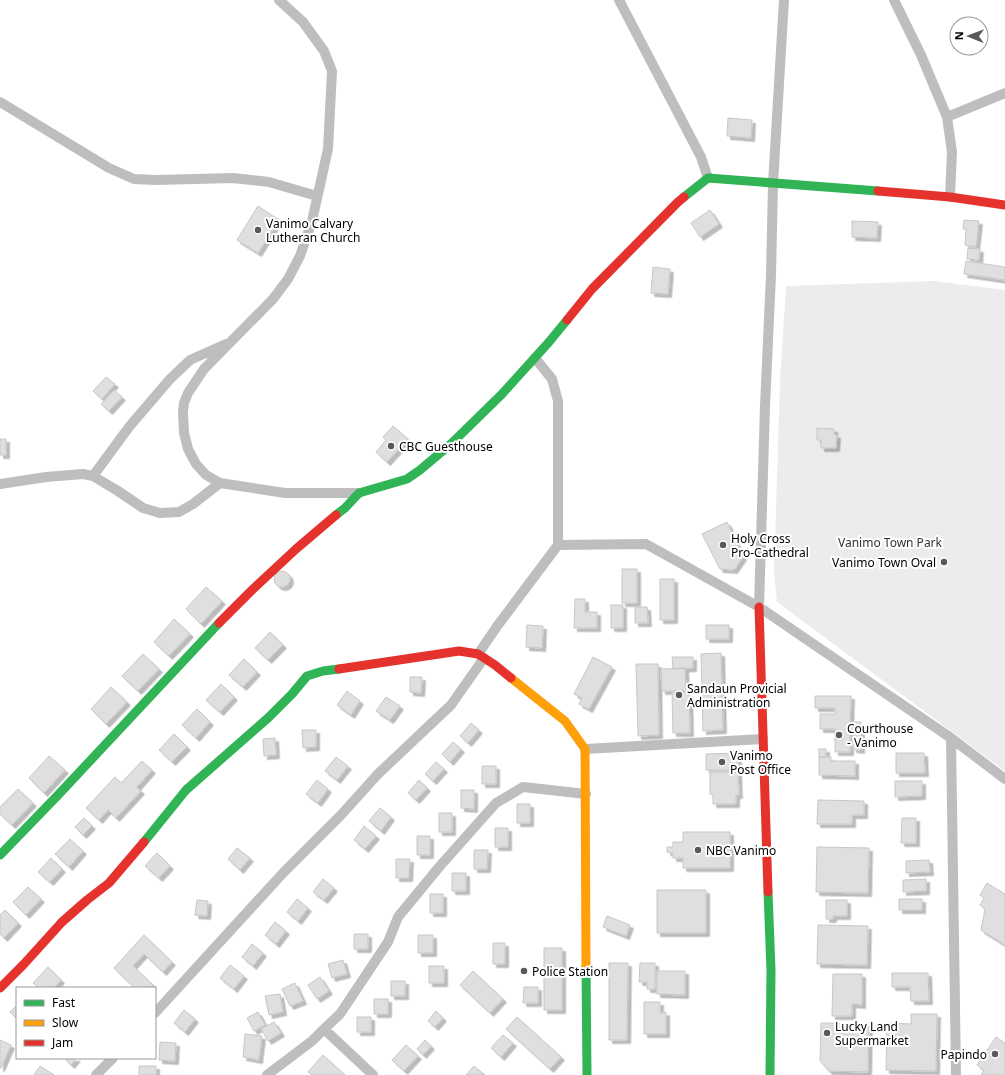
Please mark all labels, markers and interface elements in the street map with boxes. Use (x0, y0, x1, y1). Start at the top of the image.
north arrow (949, 16, 989, 56)
text: N (951, 31, 966, 40)
place label: Vanimo Calvary Lutheran Church (266, 215, 361, 246)
marker: Vanimo Calvary Lutheran Church (253, 225, 263, 235)
place label: CBC Guesthouse (399, 438, 493, 455)
marker: CBC Guesthouse (386, 441, 396, 451)
place label: Holy Cross Pro-Cathedral (731, 530, 809, 561)
park label: Vanimo Town Park (838, 534, 943, 551)
marker: Holy Cross Pro-Cathedral (718, 540, 728, 550)
place label: Vanimo Town Oval (832, 554, 936, 571)
marker: Vanimo Town Oval (939, 557, 949, 567)
place label: Sandaun Provicial Administration (687, 680, 787, 711)
marker: Sandaun Provicial Administration (674, 690, 684, 700)
place label: Courthouse - Vanimo (847, 720, 913, 751)
marker: Courthouse - Vanimo (834, 730, 844, 740)
place label: Vanimo Post Office (730, 747, 791, 778)
marker: Vanimo Post Office (717, 757, 727, 767)
place label: NBC Vanimo (706, 842, 776, 859)
marker: NBC Vanimo (693, 845, 703, 855)
place label: Police Station (532, 963, 608, 980)
marker: Police Station (519, 966, 529, 976)
legend (16, 987, 156, 1059)
text: Fast (52, 994, 76, 1011)
text: Slow (52, 1014, 79, 1031)
place label: Lucky Land Supermarket (835, 1018, 909, 1049)
marker: Lucky Land Supermarket (822, 1028, 832, 1038)
text: Jam (51, 1034, 73, 1051)
place label: Papindo (940, 1046, 987, 1063)
marker: Papindo (990, 1049, 1000, 1059)

